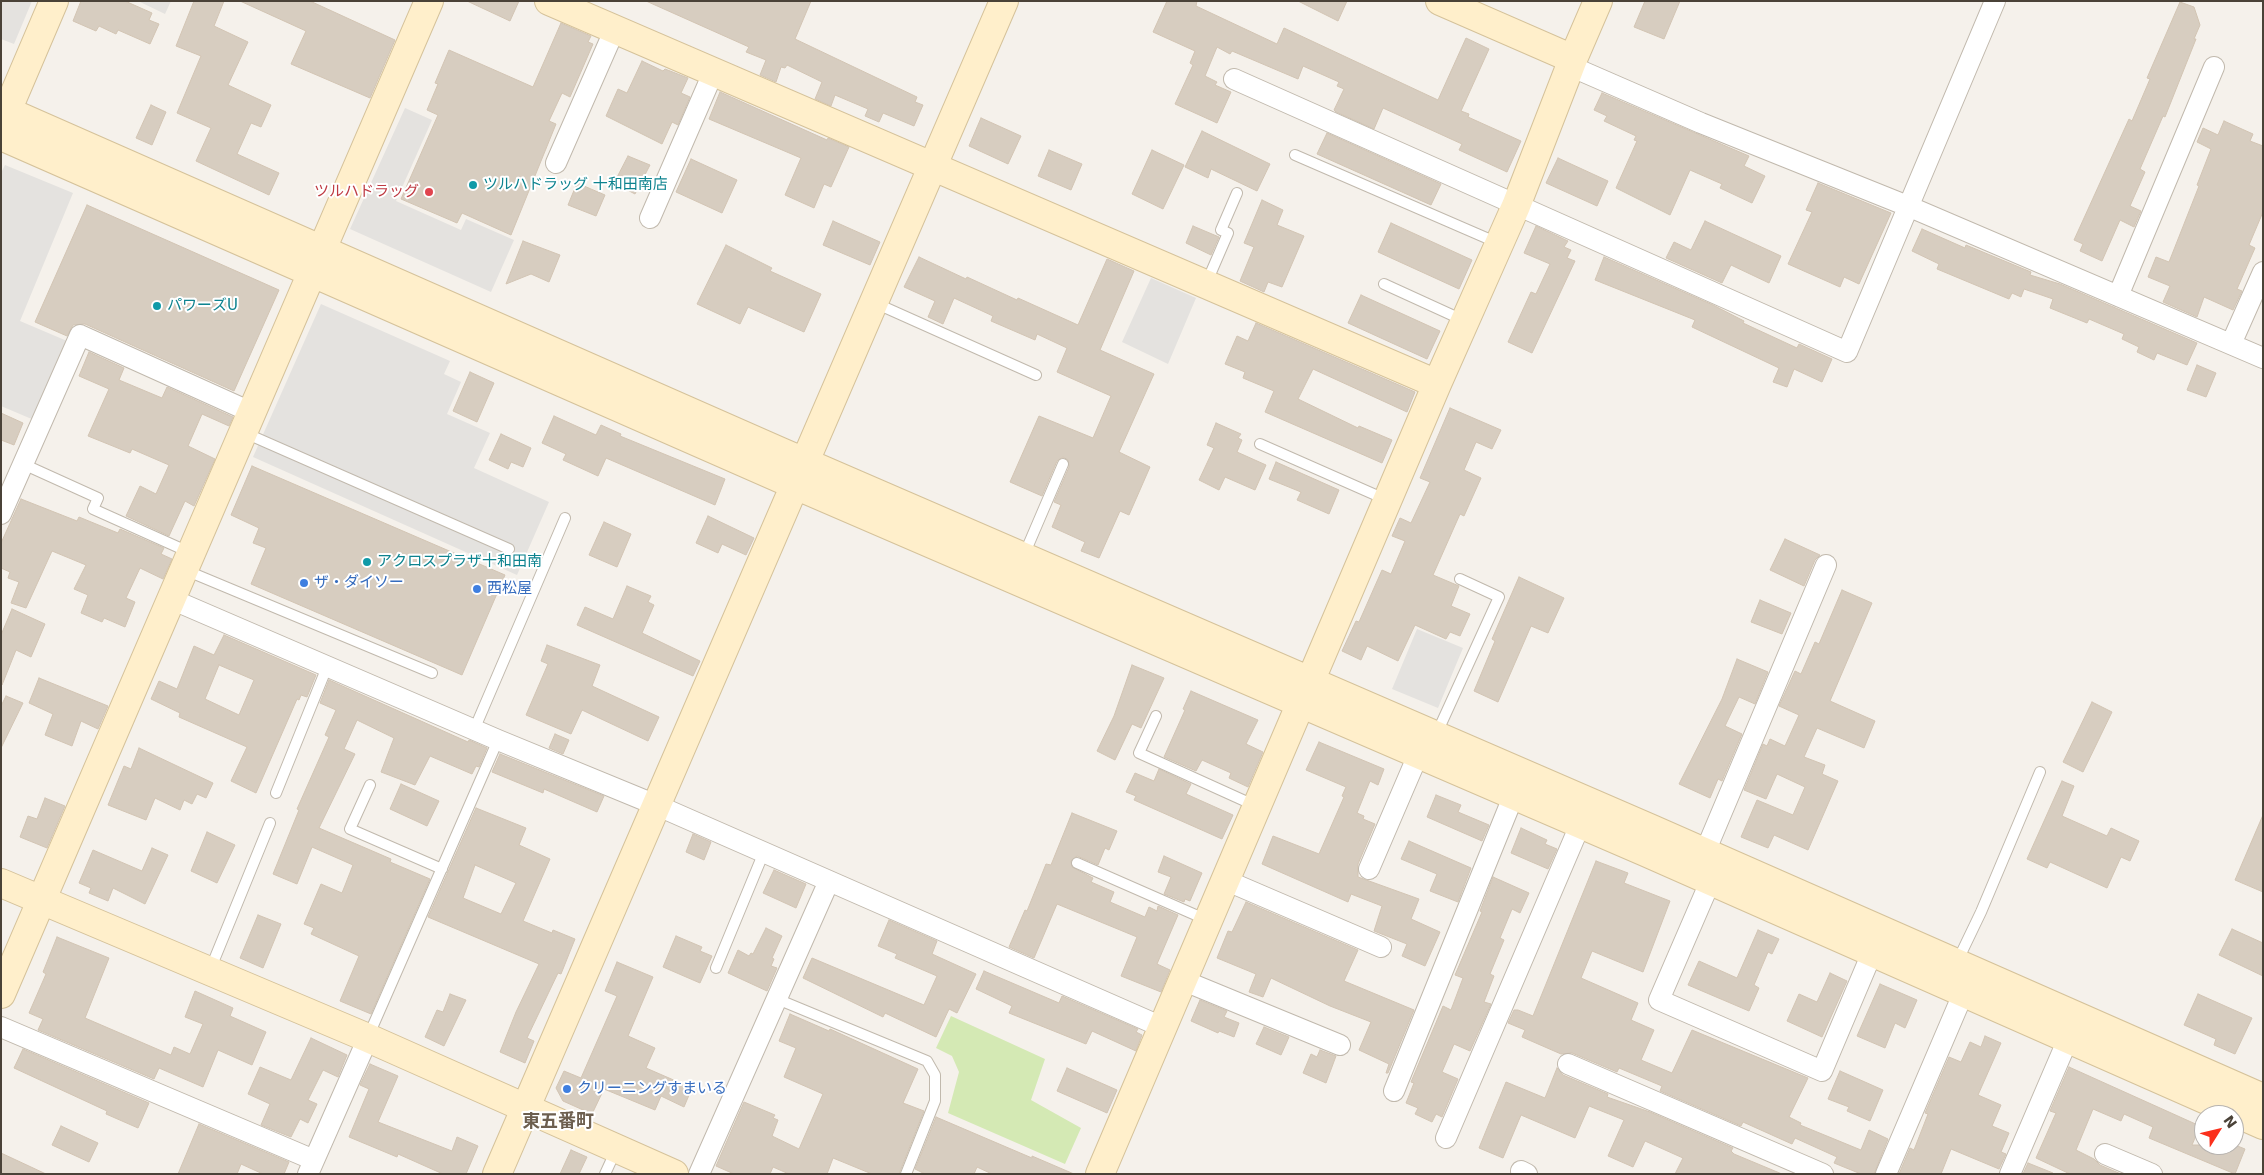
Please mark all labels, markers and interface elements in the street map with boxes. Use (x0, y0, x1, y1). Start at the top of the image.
place label: ツルハドラッグ 十和田南店 (483, 176, 668, 194)
marker: ツルハドラッグ 十和田南店 (467, 179, 479, 191)
place label: ツルハドラッグ (314, 183, 419, 201)
marker: ツルハドラッグ (423, 186, 435, 198)
place label: パワーズU (167, 297, 238, 315)
marker: パワーズU (151, 300, 163, 312)
place label: アクロスプラザ十和田南 (377, 553, 542, 571)
marker: アクロスプラザ十和田南 (361, 556, 373, 568)
place label: ザ・ダイソー (314, 574, 404, 592)
marker: ザ・ダイソー (298, 577, 310, 589)
place label: 西松屋 (487, 580, 532, 598)
marker: 西松屋 (471, 583, 483, 595)
place label: クリーニングすまいる (577, 1080, 727, 1098)
marker: クリーニングすまいる (561, 1083, 573, 1095)
north arrow (2194, 1105, 2244, 1155)
district label: 東五番町 (522, 1111, 594, 1133)
text: N (2220, 1112, 2240, 1131)

